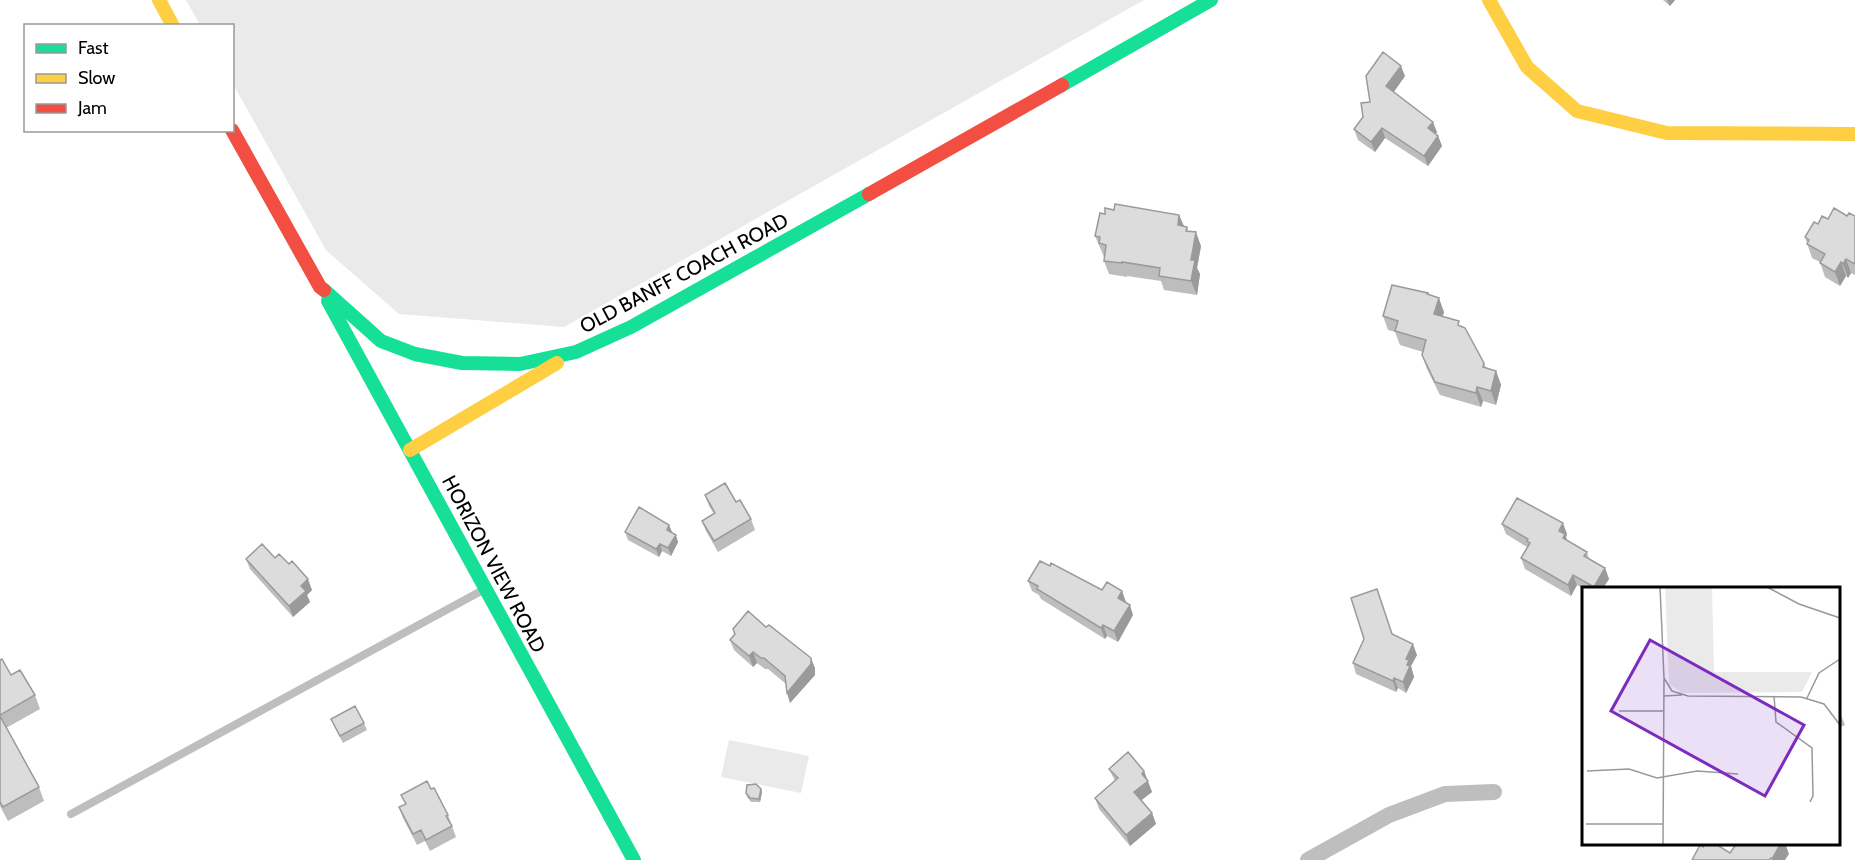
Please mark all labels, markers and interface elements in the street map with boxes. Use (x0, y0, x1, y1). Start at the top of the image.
legend (24, 24, 234, 132)
text: Fast (78, 37, 109, 59)
text: Slow (78, 67, 115, 89)
text: Jam (77, 97, 107, 119)
street label: OLD BANFF COACH ROAD (576, 208, 792, 338)
street label: HORIZON VIEW ROAD (437, 471, 551, 657)
inset map (1582, 587, 1840, 845)

